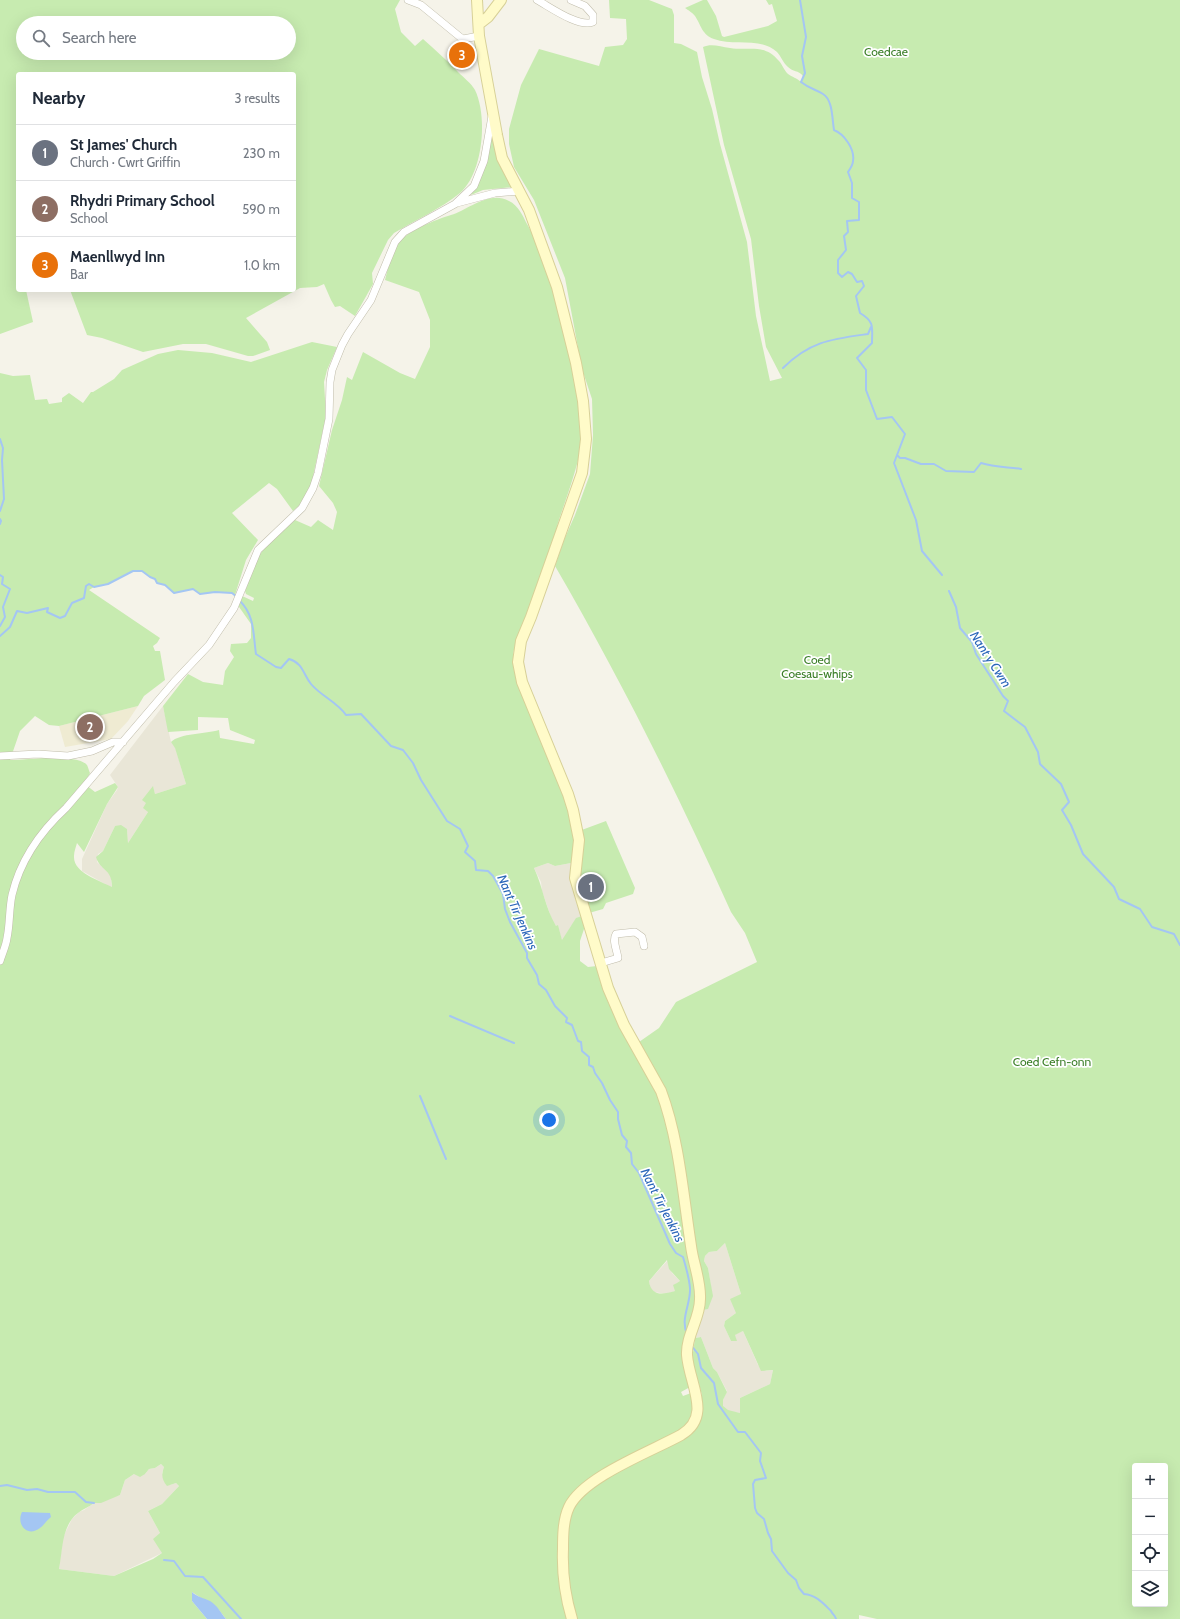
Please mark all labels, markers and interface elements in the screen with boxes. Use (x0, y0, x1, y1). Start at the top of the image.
search box (16, 16, 296, 60)
icon: search (30, 27, 52, 49)
text: Search here (62, 29, 137, 47)
pin: 3 (449, 40, 475, 70)
park label: Coedcae (864, 44, 908, 59)
text: Nearby (32, 88, 85, 108)
text: 3 results (234, 90, 280, 106)
text: St James' Church (70, 136, 177, 154)
text: 1 (43, 145, 47, 161)
text: 230 m (243, 145, 280, 161)
text: Church · Cwrt Griffin (70, 154, 181, 170)
text: Rhydri Primary School (70, 192, 215, 210)
text: 2 (42, 201, 48, 217)
text: 590 m (242, 201, 280, 217)
text: School (70, 210, 108, 226)
text: Maenllwyd Inn (70, 248, 165, 266)
text: 3 (41, 257, 49, 273)
text: 1.0 km (244, 257, 280, 273)
text: Bar (70, 266, 88, 282)
water label: Nant y Cwm (967, 628, 1015, 690)
park label: Coed Coesau-whips (781, 652, 853, 681)
pin: 2 (77, 712, 103, 742)
water label: Nant Tir Jenkins (494, 872, 542, 952)
pin: 1 (578, 872, 604, 902)
park label: Coed Cefn-onn (1013, 1054, 1092, 1069)
your location (539, 1110, 559, 1130)
water label: Nant Tir Jenkins (638, 1165, 688, 1245)
map controls (1132, 1463, 1168, 1607)
button: + (1132, 1463, 1168, 1499)
button: − (1132, 1499, 1168, 1535)
button: locate (1132, 1535, 1168, 1571)
button: layers (1132, 1571, 1168, 1607)

